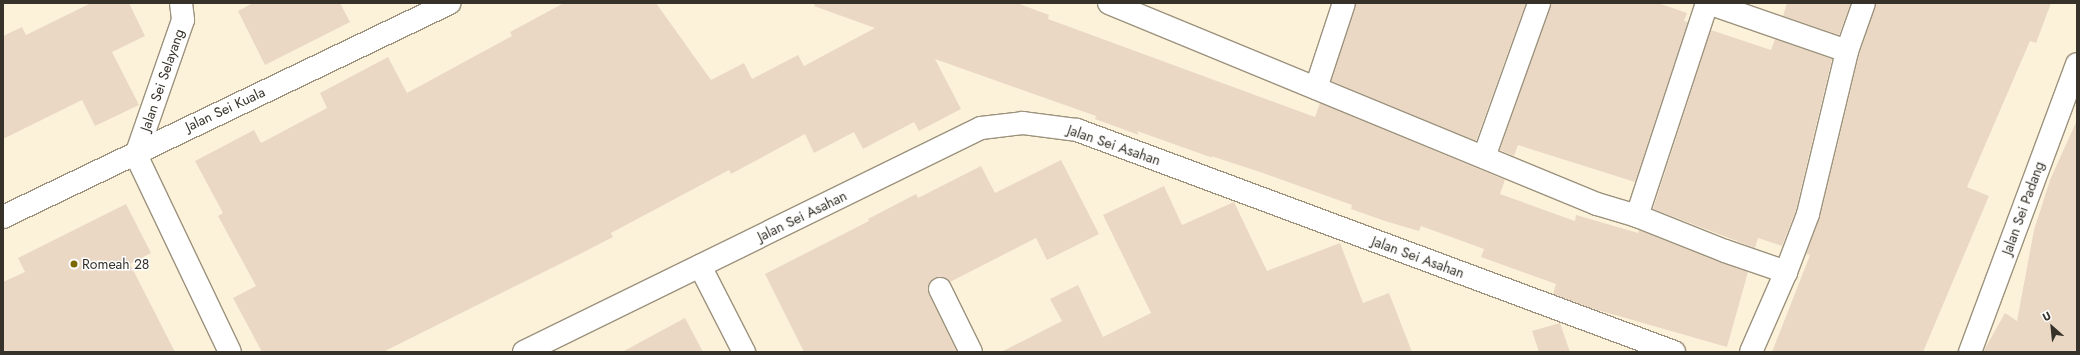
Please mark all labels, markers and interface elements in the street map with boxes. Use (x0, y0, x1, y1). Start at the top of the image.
street label: Jalan Sei Selayang (137, 27, 187, 133)
street label: Jalan Sei Kuala (183, 83, 267, 135)
street label: Jalan Sei Asahan (1065, 121, 1163, 169)
street label: Jalan Sei Padang (1998, 159, 2048, 257)
street label: Jalan Sei Asahan (755, 187, 849, 245)
street label: Jalan Sei Asahan (1369, 232, 1467, 282)
place label: Romeah 28 (82, 256, 150, 272)
marker: Romeah 28 (69, 259, 79, 269)
north arrow (2032, 307, 2072, 347)
text: U (2039, 307, 2054, 325)

